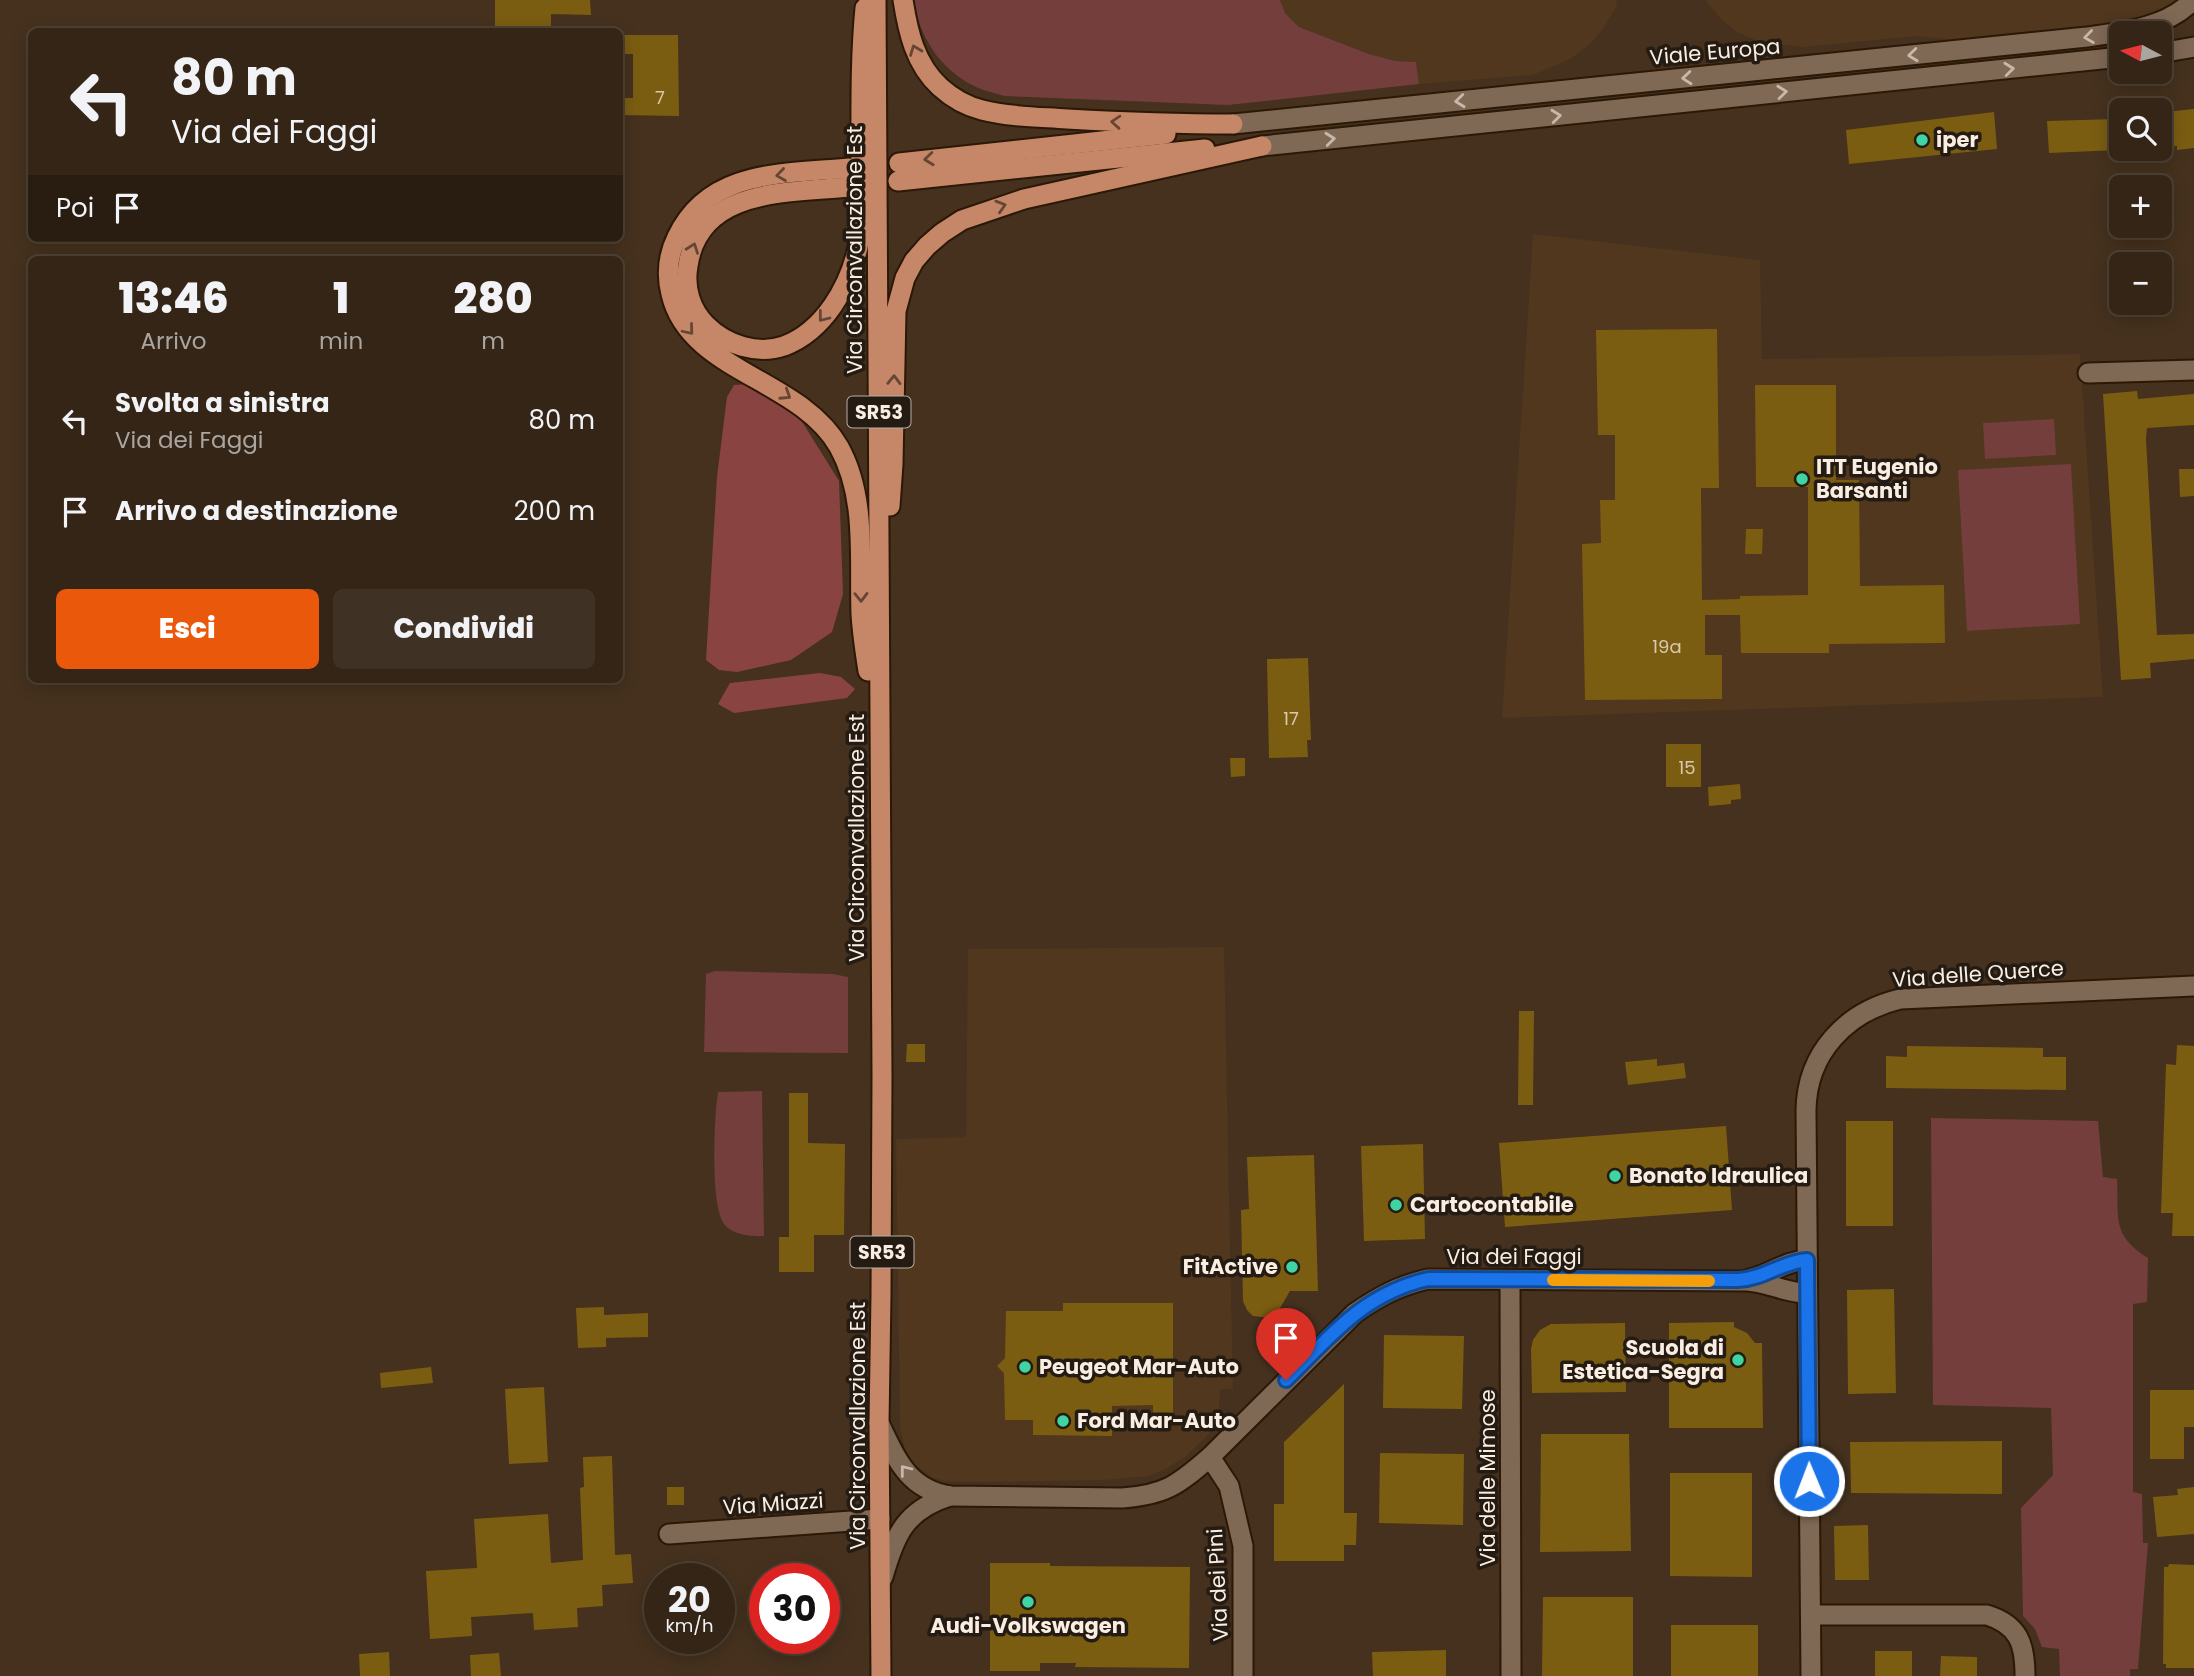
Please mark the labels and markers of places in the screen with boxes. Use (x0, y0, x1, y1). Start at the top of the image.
place label: iper (1936, 125, 1978, 154)
marker: iper (1914, 132, 1930, 148)
place label: ITT Eugenio Barsanti (1816, 452, 1938, 505)
marker: ITT Eugenio Barsanti (1794, 471, 1810, 487)
place label: Bonato Idraulica (1629, 1161, 1808, 1190)
marker: Bonato Idraulica (1607, 1168, 1623, 1184)
place label: Cartocontabile (1410, 1190, 1574, 1219)
marker: Cartocontabile (1388, 1197, 1404, 1213)
place label: FitActive (1183, 1252, 1278, 1281)
marker: FitActive (1284, 1259, 1300, 1275)
pin (1256, 1308, 1316, 1380)
place label: Scuola di Estetica-Segra (1562, 1333, 1724, 1386)
place label: Peugeot Mar-Auto (1039, 1352, 1239, 1381)
marker: Scuola di Estetica-Segra (1730, 1352, 1746, 1368)
marker: Peugeot Mar-Auto (1017, 1359, 1033, 1375)
place label: Ford Mar-Auto (1077, 1406, 1236, 1435)
marker: Ford Mar-Auto (1055, 1413, 1071, 1429)
marker: Audi-Volkswagen (1020, 1594, 1036, 1610)
place label: Audi-Volkswagen (930, 1611, 1126, 1640)

